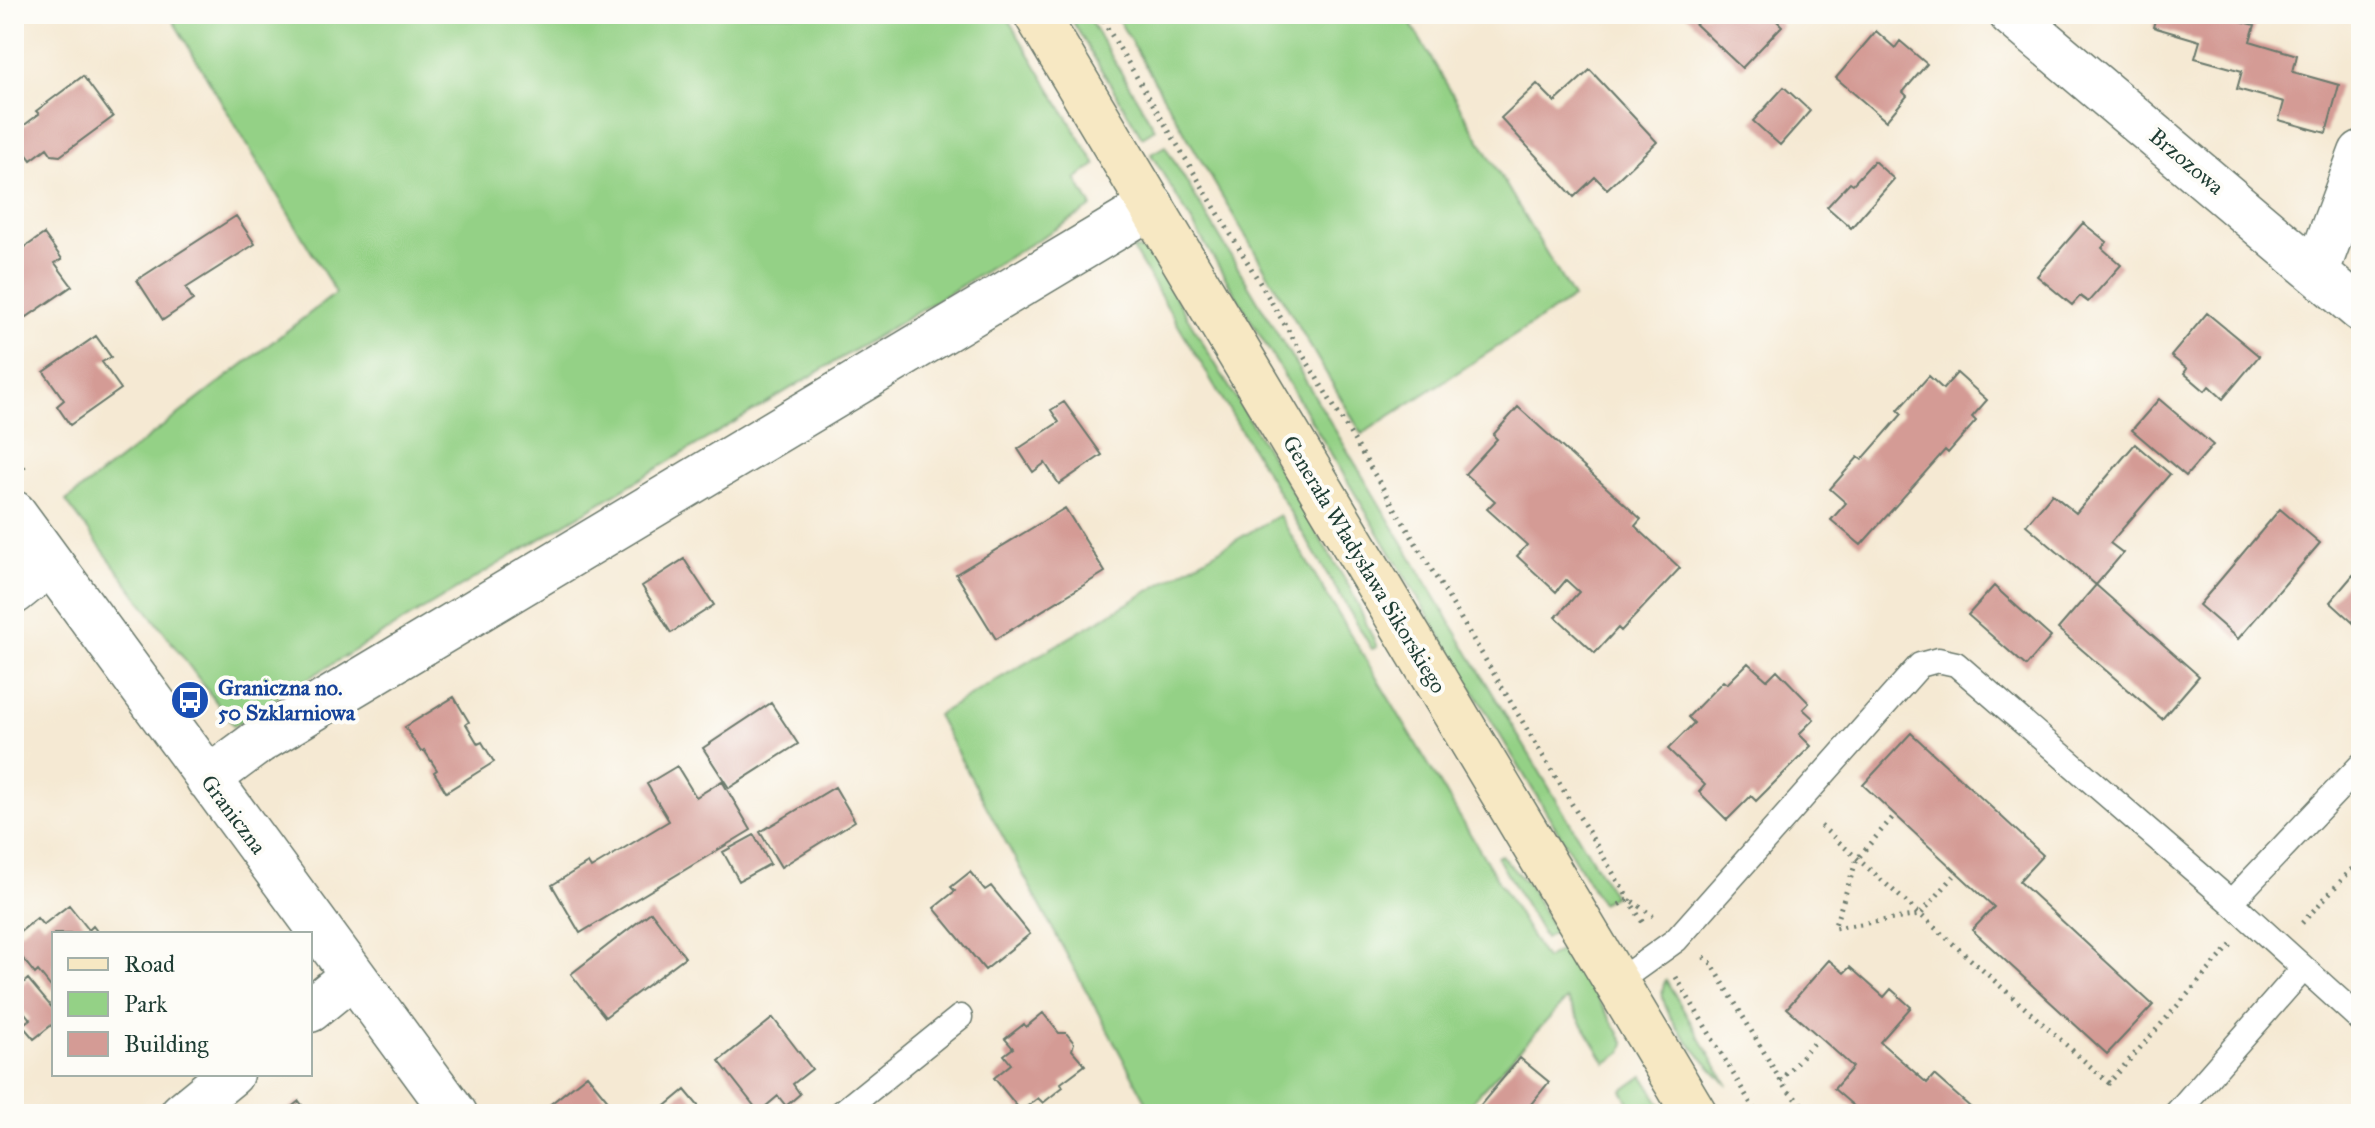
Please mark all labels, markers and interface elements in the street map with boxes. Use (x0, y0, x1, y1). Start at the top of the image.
street label: Brzozowa (2144, 122, 2230, 201)
street label: Generała Władysława Sikorskiego (1277, 430, 1452, 698)
place label: Graniczna no. 50 Szklarniowa (218, 674, 356, 726)
bus stop icon: Graniczna no. 50 Szklarniowa (169, 679, 211, 721)
street label: Graniczna (195, 769, 273, 860)
legend (52, 932, 312, 1076)
text: Road (124, 949, 175, 979)
text: Park (124, 989, 168, 1019)
text: Building (124, 1029, 209, 1059)

